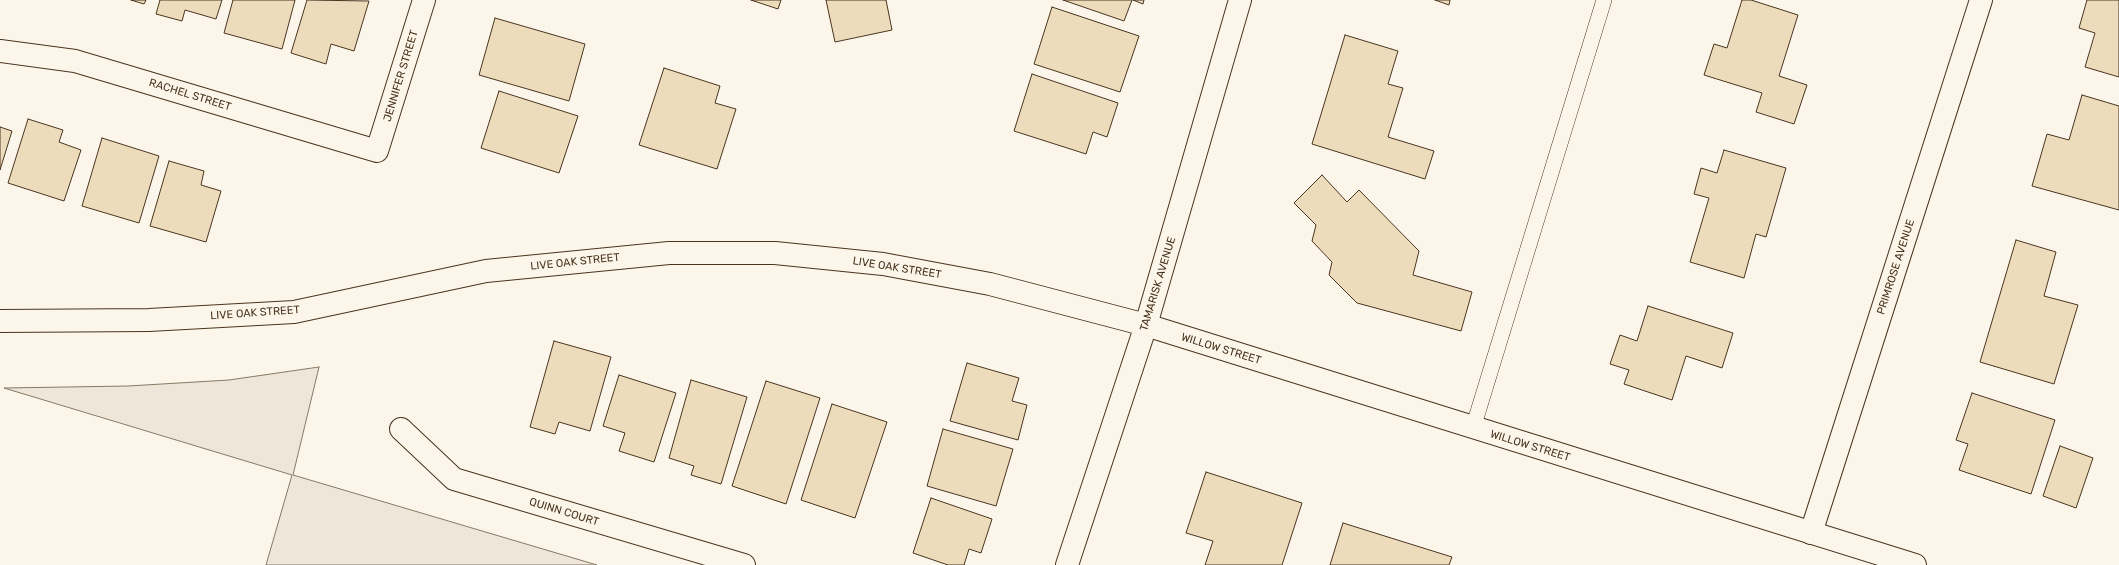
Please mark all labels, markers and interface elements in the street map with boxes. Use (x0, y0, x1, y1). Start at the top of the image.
street label: JENNIFER STREET (381, 29, 421, 123)
street label: RACHEL STREET (147, 76, 233, 114)
street label: PRIMROSE AVENUE (1874, 218, 1918, 316)
street label: TAMARISK AVENUE (1137, 235, 1179, 333)
street label: LIVE OAK STREET (530, 251, 620, 273)
street label: LIVE OAK STREET (852, 254, 942, 282)
street label: LIVE OAK STREET (210, 303, 300, 323)
street label: WILLOW STREET (1179, 331, 1263, 367)
street label: WILLOW STREET (1488, 428, 1572, 464)
street label: QUINN COURT (528, 495, 600, 529)

